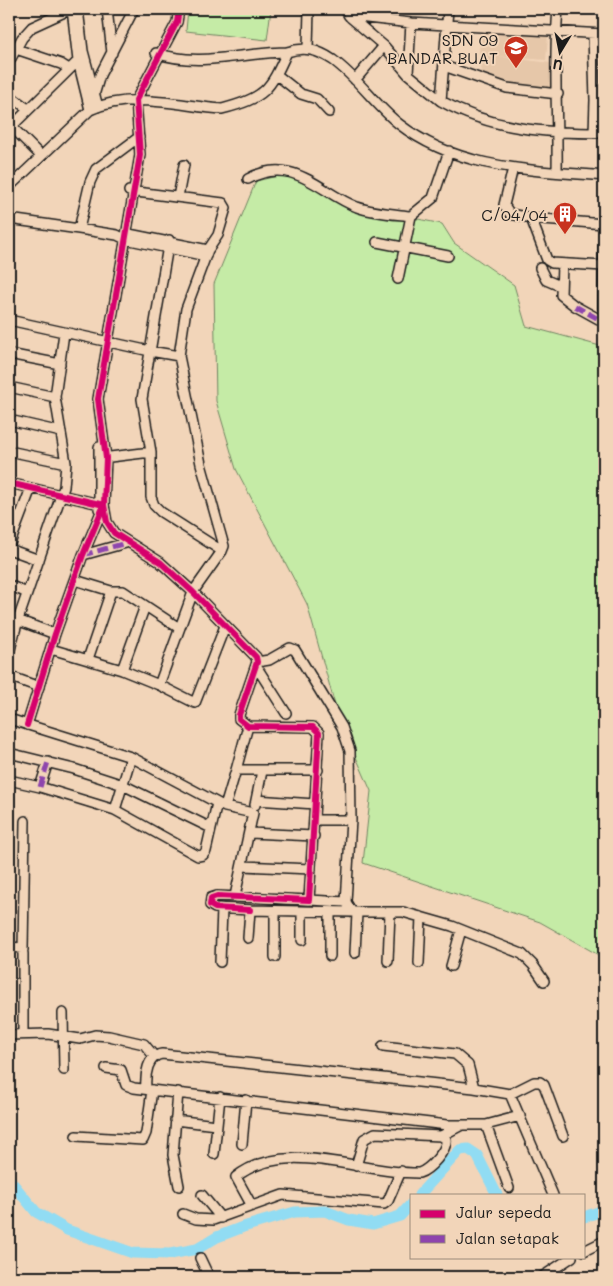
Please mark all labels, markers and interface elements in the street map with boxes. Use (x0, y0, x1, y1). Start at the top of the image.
north arrow (536, 28, 586, 78)
place label: SDN 09 BANDAR BUAT (387, 29, 498, 68)
school or university icon: SDN 09 BANDAR BUAT (503, 35, 529, 69)
text: U (551, 55, 564, 76)
building icon: C/04/04 (552, 201, 578, 235)
place label: C/04/04 (481, 204, 549, 225)
legend (410, 1194, 586, 1258)
text: Jalur sepeda (456, 1202, 552, 1222)
text: Jalan setapak (456, 1228, 559, 1248)

